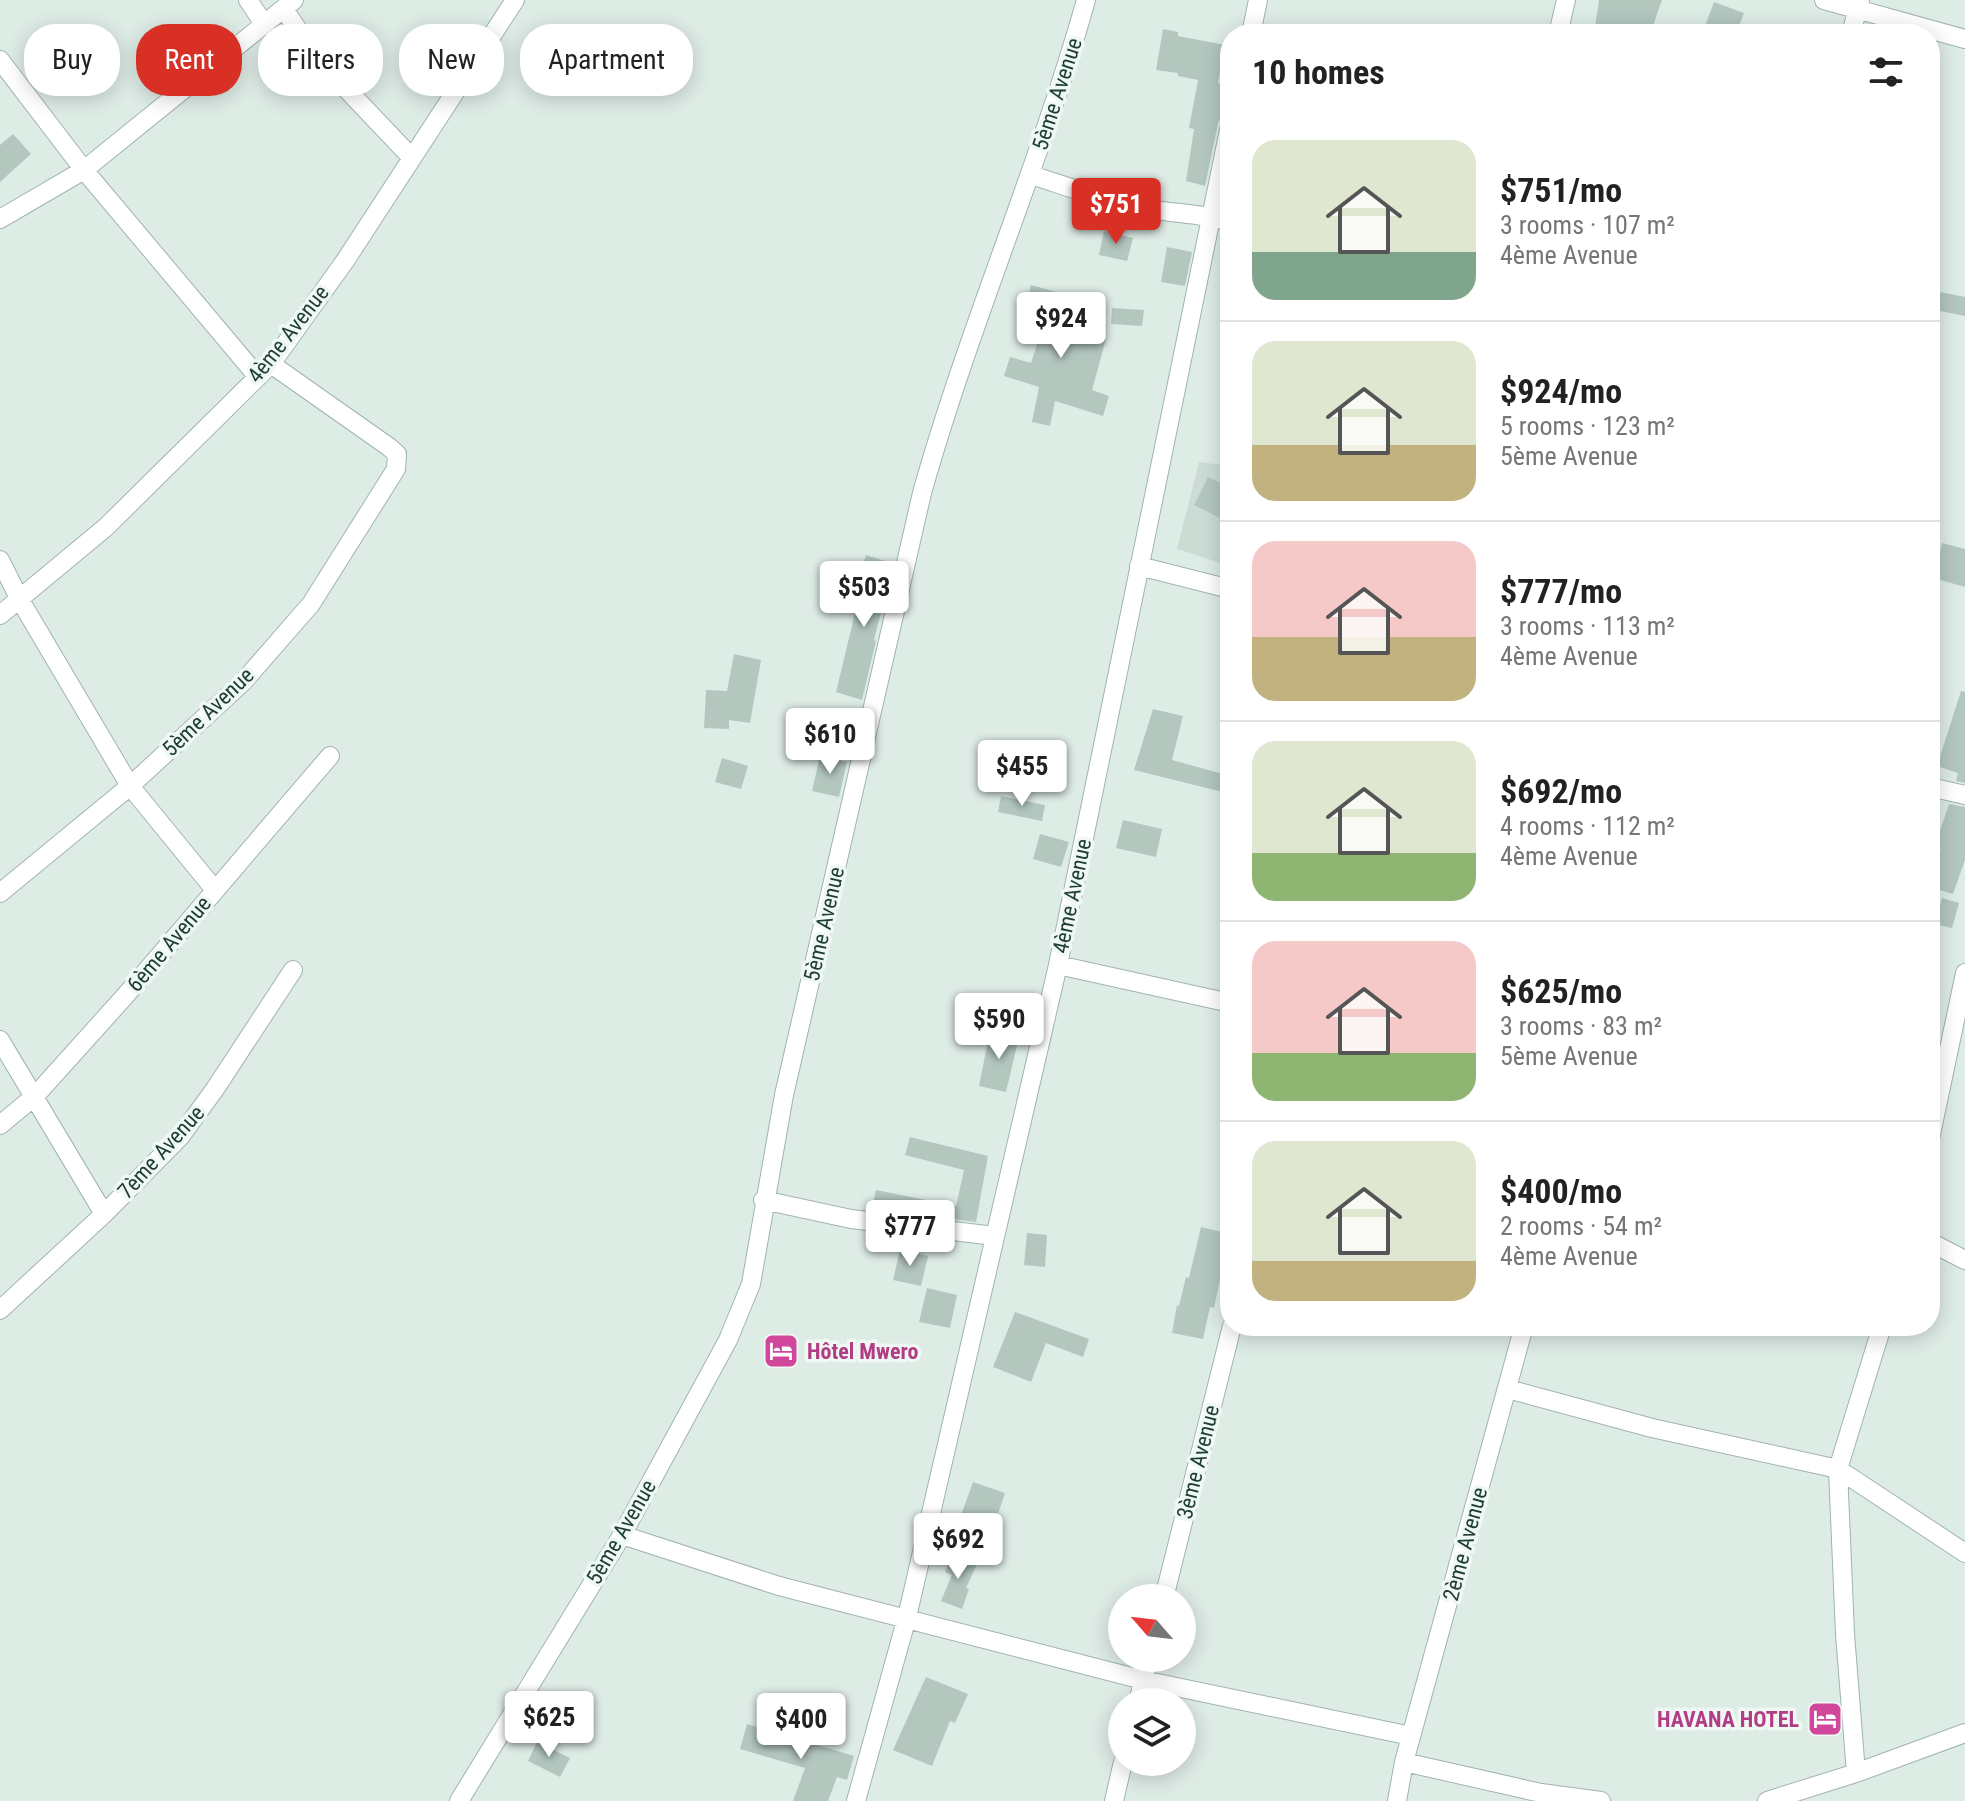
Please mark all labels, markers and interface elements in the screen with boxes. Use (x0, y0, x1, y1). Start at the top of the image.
chip: Buy (24, 24, 120, 96)
chip: Rent (136, 24, 242, 96)
chip: Filters (258, 24, 383, 96)
chip: New (399, 24, 504, 96)
chip: Apartment (520, 24, 693, 96)
street label: 5ème Avenue (1027, 35, 1087, 153)
icon: filters (1864, 50, 1908, 94)
text: 10 homes (1252, 52, 1385, 92)
text: $751/mo (1500, 170, 1622, 210)
icon: home (1316, 172, 1412, 268)
pin: $751 (1069, 178, 1163, 246)
text: $751 (1090, 189, 1142, 219)
text: 3 rooms · 107 m² (1500, 210, 1675, 240)
text: 4ème Avenue (1500, 240, 1638, 270)
street label: 4ème Avenue (242, 280, 334, 388)
pin: $924 (1014, 292, 1108, 360)
text: $924 (1035, 303, 1087, 333)
text: $924/mo (1500, 371, 1622, 411)
icon: home (1316, 373, 1412, 469)
text: 5 rooms · 123 m² (1500, 411, 1675, 441)
text: 5ème Avenue (1500, 441, 1638, 471)
pin: $503 (817, 561, 911, 629)
text: $777/mo (1500, 571, 1622, 611)
text: $503 (838, 572, 890, 602)
icon: home (1316, 573, 1412, 669)
text: 3 rooms · 113 m² (1500, 611, 1675, 641)
text: 4ème Avenue (1500, 641, 1638, 671)
street label: 5ème Avenue (157, 663, 259, 761)
pin: $610 (783, 708, 877, 776)
text: $610 (804, 719, 856, 749)
pin: $455 (975, 740, 1069, 808)
text: $455 (996, 751, 1048, 781)
text: $692/mo (1500, 771, 1622, 811)
icon: home (1316, 773, 1412, 869)
text: 4 rooms · 112 m² (1500, 811, 1675, 841)
street label: 4ème Avenue (1048, 836, 1096, 956)
text: 4ème Avenue (1500, 841, 1638, 871)
street label: 5ème Avenue (799, 864, 849, 984)
street label: 6ème Avenue (122, 891, 216, 997)
text: $625/mo (1500, 971, 1622, 1011)
icon: home (1316, 973, 1412, 1069)
pin: $590 (952, 993, 1046, 1061)
text: $590 (973, 1004, 1025, 1034)
text: 3 rooms · 83 m² (1500, 1011, 1662, 1041)
text: 5ème Avenue (1500, 1041, 1638, 1071)
street label: 7ème Avenue (113, 1100, 209, 1204)
text: $400/mo (1500, 1171, 1622, 1211)
icon: home (1316, 1173, 1412, 1269)
pin: $777 (863, 1200, 957, 1268)
text: $777 (884, 1211, 936, 1241)
text: 2 rooms · 54 m² (1500, 1211, 1662, 1241)
text: 4ème Avenue (1500, 1241, 1638, 1271)
hotel icon: Hôtel Mwero (762, 1332, 800, 1370)
place label: Hôtel Mwero (807, 1339, 918, 1364)
street label: 3ème Avenue (1172, 1402, 1224, 1522)
street label: 5ème Avenue (581, 1475, 661, 1589)
street label: 2ème Avenue (1438, 1485, 1492, 1603)
pin: $692 (911, 1513, 1005, 1581)
text: $692 (932, 1524, 984, 1554)
north arrow (1108, 1584, 1196, 1672)
map controls (1108, 1584, 1196, 1776)
button: layers (1108, 1688, 1196, 1776)
pin: $625 (502, 1691, 596, 1759)
pin: $400 (754, 1693, 848, 1761)
hotel icon: HAVANA HOTEL (1806, 1700, 1844, 1738)
text: $625 (523, 1702, 575, 1732)
text: $400 (775, 1704, 827, 1734)
place label: HAVANA HOTEL (1657, 1707, 1799, 1732)

